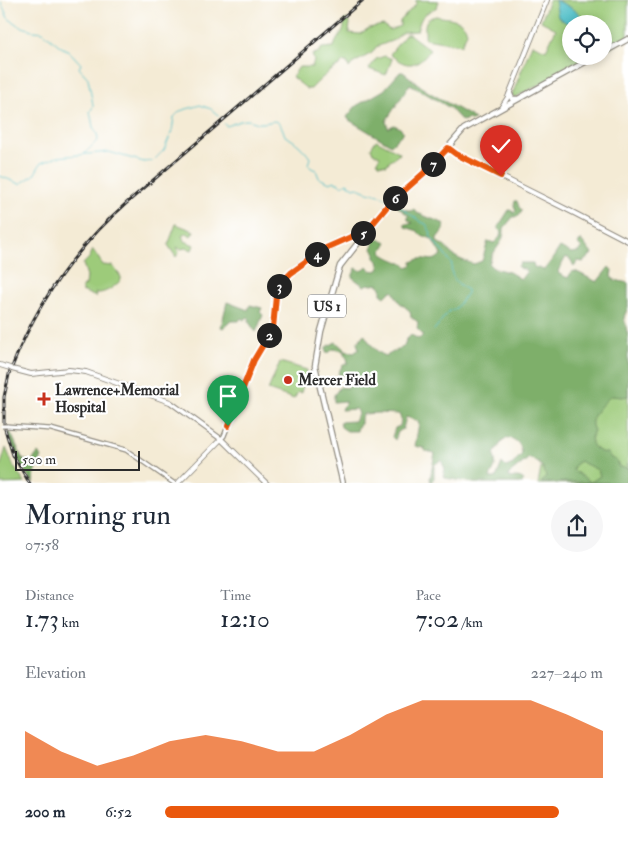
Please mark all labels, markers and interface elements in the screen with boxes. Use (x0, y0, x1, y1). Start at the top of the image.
map controls (562, 15, 612, 65)
button: locate (562, 15, 612, 65)
pin (480, 125, 522, 176)
icon: check (487, 132, 515, 160)
pin: 7 (420, 152, 446, 176)
text: 7 (430, 156, 437, 173)
pin: 6 (382, 186, 408, 210)
text: 6 (392, 190, 399, 207)
pin: 5 (350, 220, 376, 246)
text: 5 (360, 225, 367, 242)
pin: 4 (304, 242, 330, 266)
text: 4 (314, 246, 321, 263)
pin: 3 (266, 274, 292, 298)
text: 3 (277, 278, 282, 295)
road number: US 1 (308, 294, 346, 318)
pin: 2 (256, 322, 282, 348)
text: 2 (266, 327, 273, 344)
place label: Mercer Field (297, 371, 376, 390)
marker: Mercer Field (282, 374, 294, 386)
pin (207, 375, 249, 426)
place label: Lawrence+Memorial Hospital (55, 381, 179, 418)
icon: arrive (214, 382, 242, 410)
marker: Lawrence+Memorial Hospital (37, 392, 51, 406)
scale bar (15, 448, 140, 472)
text: 500 m (22, 451, 56, 468)
text: Morning run (25, 498, 171, 533)
button: share (551, 500, 603, 552)
text: 07:58 (25, 535, 59, 555)
text: Distance (25, 587, 74, 604)
text: Time (220, 587, 251, 604)
text: Pace (416, 587, 441, 604)
text: 1.73 (25, 604, 59, 635)
text: 12:10 (220, 604, 270, 635)
text: 7:02 (416, 604, 459, 635)
text: km (59, 614, 79, 631)
text: /km (459, 614, 483, 631)
text: Elevation (25, 663, 86, 683)
text: 227–240 m (531, 663, 603, 683)
text: 200 m (25, 802, 65, 822)
text: 6:52 (105, 802, 132, 822)

